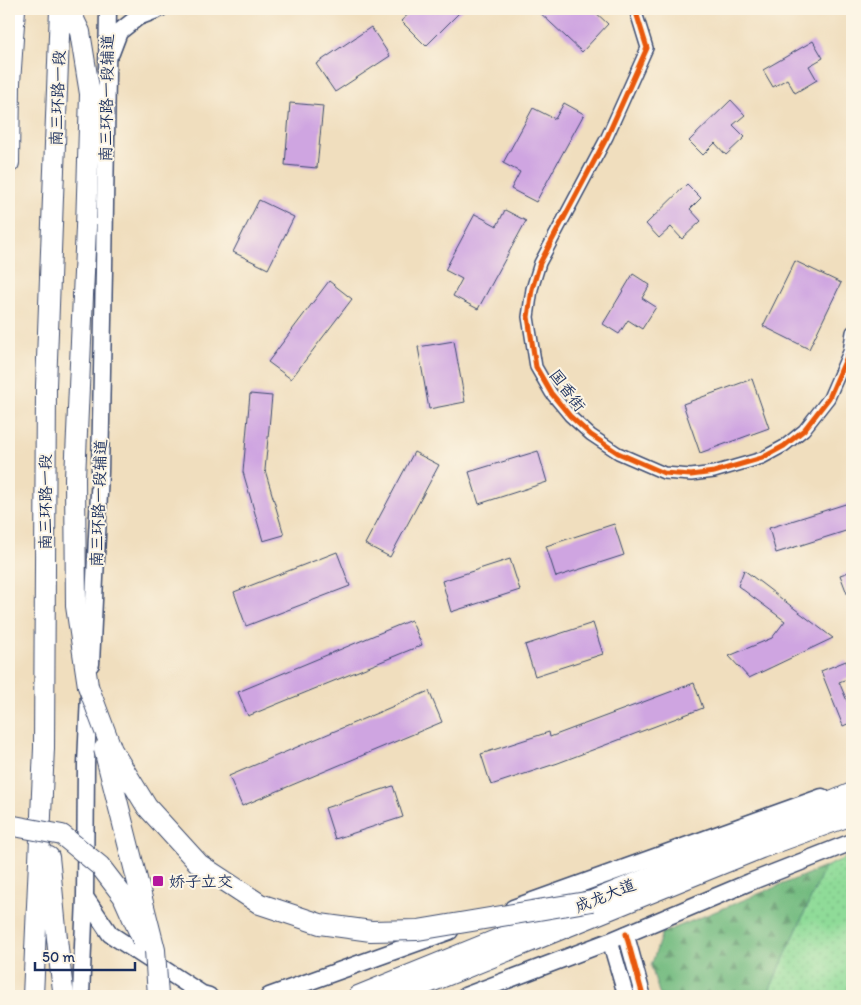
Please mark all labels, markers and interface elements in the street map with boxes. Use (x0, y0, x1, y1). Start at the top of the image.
street label: 南三环路一段辅道 (96, 34, 117, 162)
street label: 南三环路一段 (46, 50, 69, 146)
street label: 国香街 (546, 365, 590, 415)
street label: 南三环路一段辅道 (87, 439, 110, 567)
street label: 南三环路一段 (36, 454, 55, 550)
place label: 娇子立交 (169, 872, 233, 891)
marker: 娇子立交 (151, 874, 165, 888)
street label: 成龙大道 (572, 875, 638, 916)
scale bar (35, 940, 135, 972)
text: 50 m (42, 948, 75, 966)

